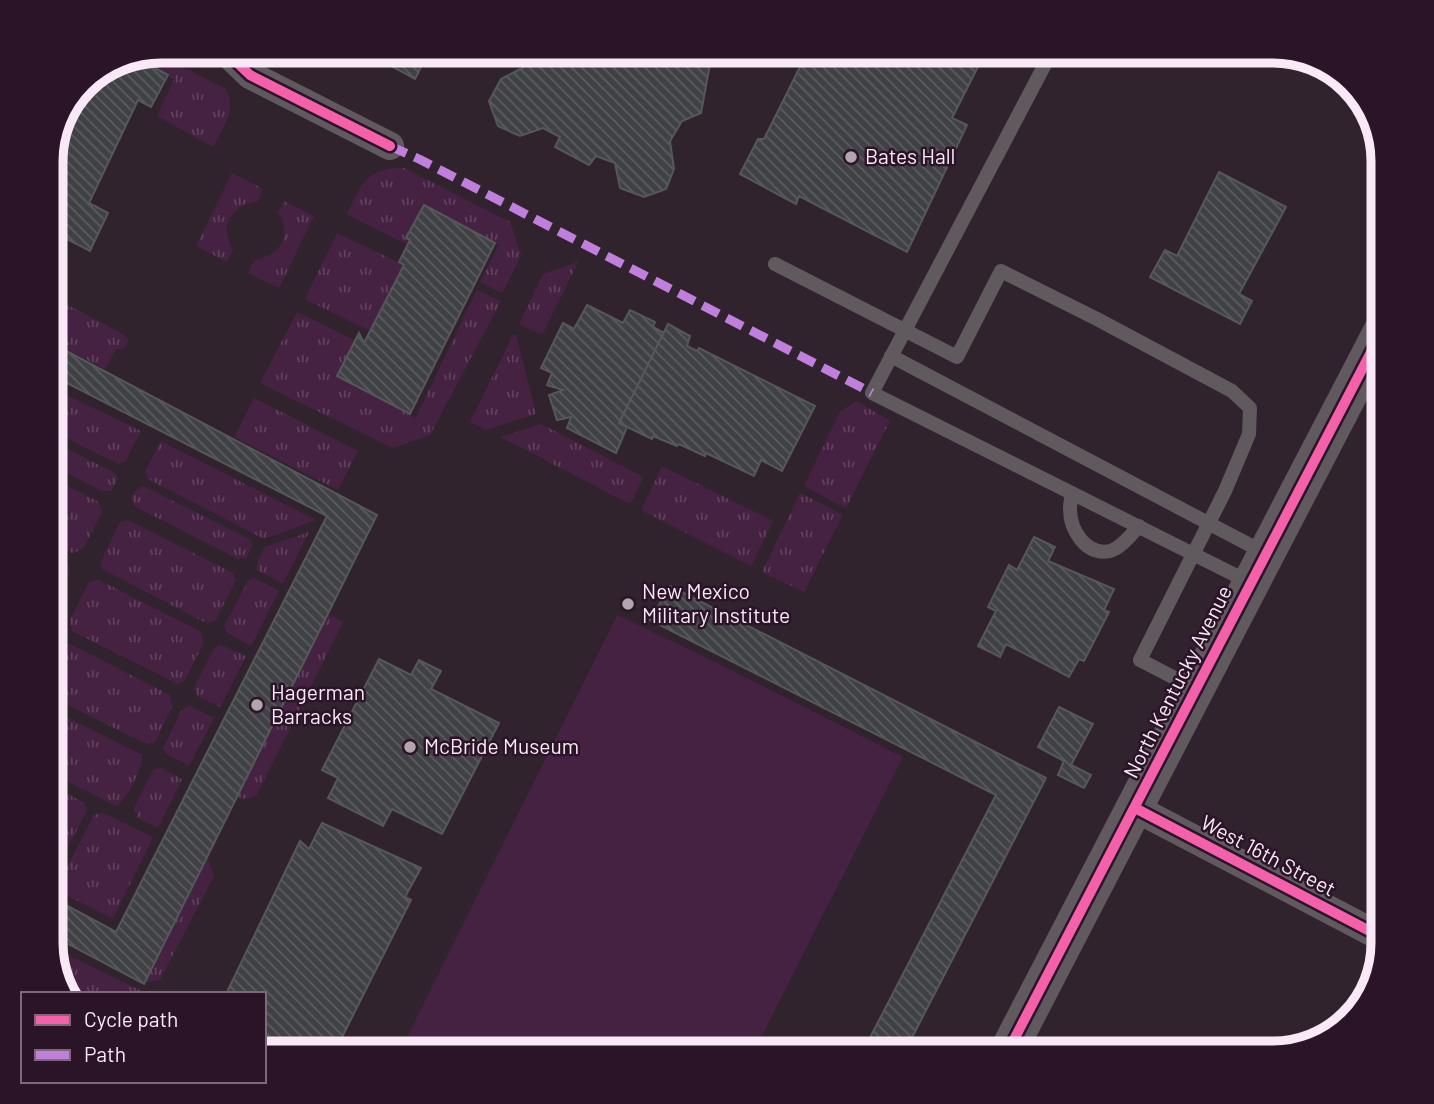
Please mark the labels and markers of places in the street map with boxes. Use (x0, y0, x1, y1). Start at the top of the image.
place label: Bates Hall (865, 143, 955, 168)
marker: Bates Hall (843, 149, 859, 165)
place label: New Mexico Military Institute (642, 578, 790, 627)
marker: New Mexico Military Institute (620, 596, 636, 612)
place label: Hagerman Barracks (271, 679, 365, 728)
marker: Hagerman Barracks (249, 697, 265, 713)
place label: McBride Museum (424, 733, 579, 758)
marker: McBride Museum (402, 739, 418, 755)

